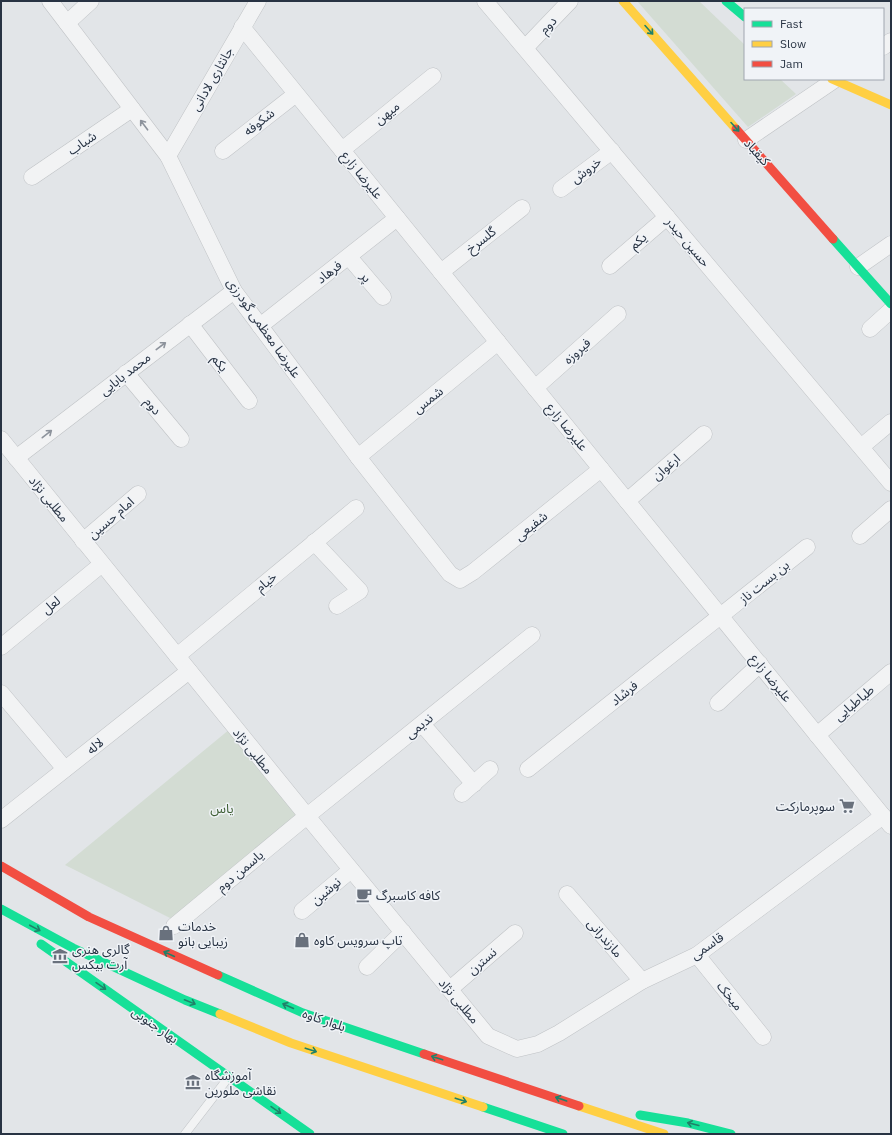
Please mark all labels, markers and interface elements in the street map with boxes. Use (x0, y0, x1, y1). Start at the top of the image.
legend (744, 8, 884, 80)
street label: دوم (536, 13, 561, 38)
text: Fast (780, 16, 803, 31)
one-way arrow (644, 25, 653, 35)
text: Slow (780, 36, 806, 51)
street label: جانثاری لادانی (187, 44, 237, 114)
text: Jam (780, 56, 803, 71)
street label: میهن (371, 98, 403, 128)
street label: شکوفه (240, 105, 278, 139)
one-way arrow (140, 120, 148, 131)
one-way arrow (730, 122, 739, 133)
street label: شباب (64, 127, 100, 159)
street label: کیقباد (740, 135, 774, 170)
street label: علیرضا زارع (336, 147, 387, 204)
street label: خروش (567, 153, 605, 187)
street label: حسین حیدر (661, 213, 714, 271)
street label: گلسرخ (462, 223, 501, 259)
street label: یکم (626, 229, 652, 255)
street label: فرهاد (313, 257, 345, 287)
street label: پر (355, 267, 375, 287)
street label: علیرضا معظمی گودرزی (223, 274, 305, 382)
street label: فیروزه (560, 334, 594, 368)
one-way arrow (156, 342, 167, 351)
street label: محمد بابایی (96, 349, 154, 399)
street label: یکم (206, 351, 232, 377)
street label: شمس (409, 383, 447, 417)
street label: دوم (140, 394, 165, 419)
street label: علیرضا زارع (541, 399, 592, 456)
one-way arrow (41, 430, 52, 438)
street label: ارغوان (648, 450, 684, 484)
street label: مطلبی نژاد (25, 472, 73, 526)
street label: امام حسین (84, 493, 138, 544)
street label: شفیعی (511, 507, 551, 545)
street label: بن بست ناز (735, 557, 793, 608)
street label: خیام (252, 568, 281, 597)
street label: لعل (38, 592, 64, 618)
street label: علیرضا زارع (745, 650, 796, 707)
street label: فرشاد (607, 677, 641, 709)
street label: طباطبایی (830, 681, 878, 725)
street label: ندیمی (401, 710, 437, 742)
street label: مطلبی نژاد (229, 724, 277, 778)
street label: لاله (83, 734, 107, 758)
supermarket icon: سوپرمارکت (838, 797, 856, 815)
place label: سوپرمارکت (776, 798, 835, 816)
park label: یاس (210, 800, 234, 817)
street label: یاسمن دوم (213, 846, 268, 896)
street label: نوشین (307, 874, 345, 908)
cafe icon: کافه کاسبرگ (355, 886, 373, 904)
place label: کافه کاسبرگ (376, 887, 441, 904)
street label: مازندرانی (583, 915, 627, 961)
place label: خدمات زیبایی بانو (178, 918, 228, 950)
one-way arrow (29, 924, 41, 932)
shop icon: خدمات زیبایی بانو (157, 924, 175, 942)
street label: قاسمی (687, 928, 727, 964)
shop icon: تاپ سرویس کاوه (293, 931, 311, 949)
place label: تاپ سرویس کاوه (314, 932, 403, 950)
place label: گالری هنری آرت بیکس (72, 941, 130, 973)
street label: نسترن (464, 944, 500, 978)
museum icon: گالری هنری آرت بیکس (51, 947, 69, 965)
one-way arrow (163, 950, 175, 957)
street label: مطلبی نژاد (435, 975, 483, 1028)
street label: میخک (713, 978, 747, 1014)
one-way arrow (96, 982, 107, 991)
one-way arrow (184, 999, 196, 1007)
one-way arrow (282, 1002, 294, 1009)
street label: بهار جنوبی (128, 1003, 182, 1047)
street label: بلوار کاوه (300, 1005, 348, 1035)
one-way arrow (305, 1047, 318, 1054)
one-way arrow (432, 1053, 444, 1061)
place label: آموزشگاه نقاشی ملورین (205, 1067, 276, 1099)
museum icon: آموزشگاه نقاشی ملورین (184, 1073, 202, 1091)
one-way arrow (555, 1094, 567, 1102)
one-way arrow (454, 1097, 467, 1104)
one-way arrow (270, 1106, 281, 1114)
one-way arrow (687, 1120, 700, 1128)

